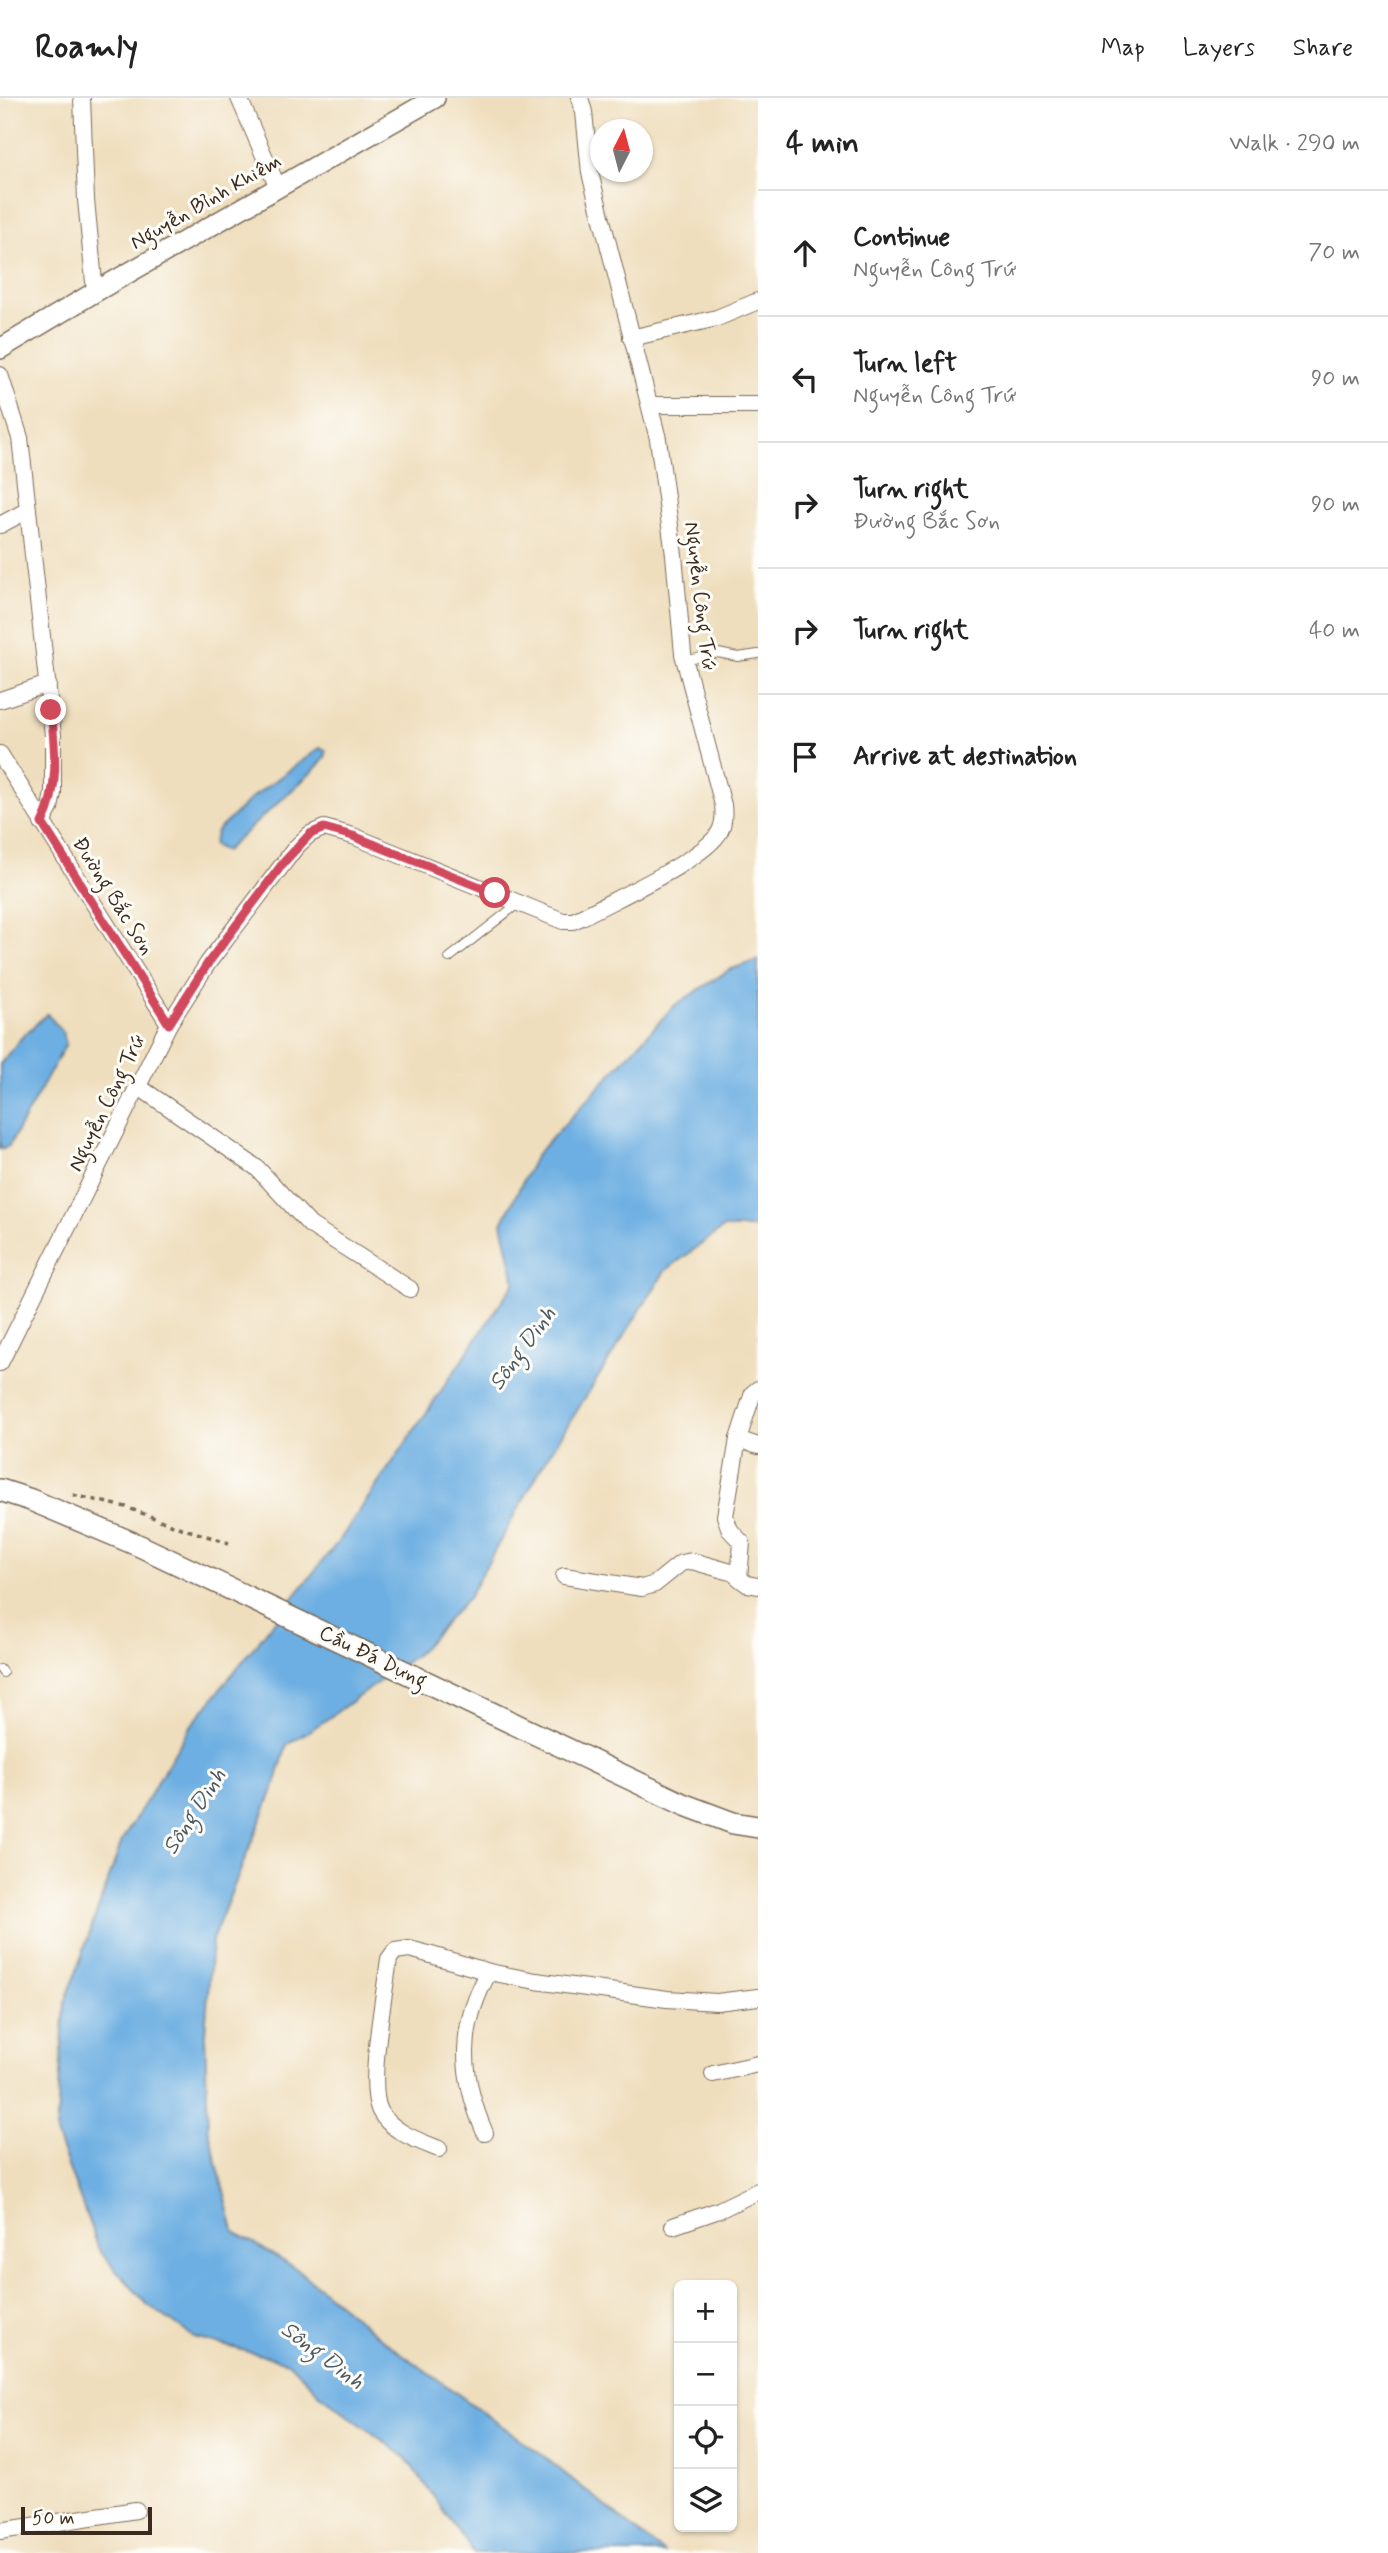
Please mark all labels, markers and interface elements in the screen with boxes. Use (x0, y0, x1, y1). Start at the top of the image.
text: Roamly (35, 26, 138, 70)
text: Map (1101, 33, 1145, 64)
text: Layers (1183, 33, 1255, 64)
text: Share (1293, 33, 1353, 64)
north arrow (590, 119, 653, 182)
text: 4 min (786, 124, 859, 163)
text: Walk · 290 m (1229, 129, 1360, 159)
street label: Nguyễn Bỉnh Khiêm (125, 147, 288, 258)
text: Continue (853, 221, 950, 255)
icon: ahead (786, 234, 824, 272)
text: 70 m (1308, 238, 1360, 268)
text: Nguyễn Công Trứ (853, 255, 1017, 285)
text: Turn left (853, 347, 957, 381)
icon: left (786, 360, 824, 398)
text: 90 m (1311, 364, 1360, 394)
text: Nguyễn Công Trứ (853, 381, 1017, 411)
text: Turn right (853, 473, 969, 507)
icon: right (786, 486, 824, 524)
text: 90 m (1311, 490, 1360, 520)
text: Đường Bắc Sơn (853, 507, 1000, 537)
street label: Nguyễn Công Trứ (675, 520, 723, 672)
icon: right (786, 612, 824, 650)
text: Turn right (853, 614, 969, 648)
text: 40 m (1309, 616, 1360, 646)
route end (35, 694, 66, 725)
icon: arrive (786, 738, 824, 776)
text: Arrive at destination (853, 740, 1077, 774)
street label: Đường Bắc Sơn (64, 832, 160, 961)
route start (479, 877, 510, 908)
street label: Nguyễn Công Trứ (62, 1030, 154, 1177)
water label: Sông Dinh (482, 1301, 565, 1398)
street label: Cầu Đá Dựng (313, 1619, 432, 1697)
water label: Sông Dinh (156, 1763, 236, 1862)
map controls (674, 2280, 737, 2532)
button: + (674, 2280, 737, 2343)
water label: Sông Dinh (273, 2315, 370, 2399)
button: − (674, 2343, 737, 2406)
button: locate (674, 2406, 737, 2469)
button: layers (674, 2469, 737, 2532)
scale bar (21, 2504, 152, 2536)
text: 50 m (32, 2506, 75, 2531)

